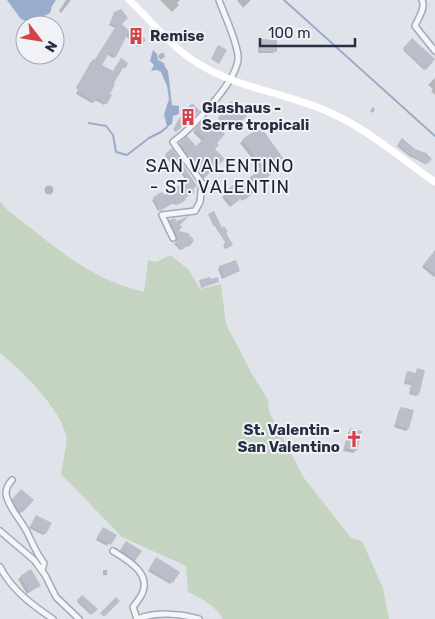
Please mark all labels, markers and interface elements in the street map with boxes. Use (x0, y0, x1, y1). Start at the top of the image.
north arrow (15, 15, 65, 65)
scale bar (260, 15, 355, 47)
text: 100 m (268, 24, 310, 42)
building icon: Remise (126, 26, 146, 46)
place label: Remise (150, 27, 205, 45)
text: N (41, 38, 61, 55)
place label: Glashaus - Serre tropicali (202, 99, 309, 134)
building icon: Glashaus - Serre tropicali (178, 107, 198, 127)
district label: SAN VALENTINO - ST. VALENTIN (145, 155, 295, 198)
place label: St. Valentin - San Valentino (238, 421, 340, 456)
church icon: St. Valentin - San Valentino (344, 429, 364, 449)

